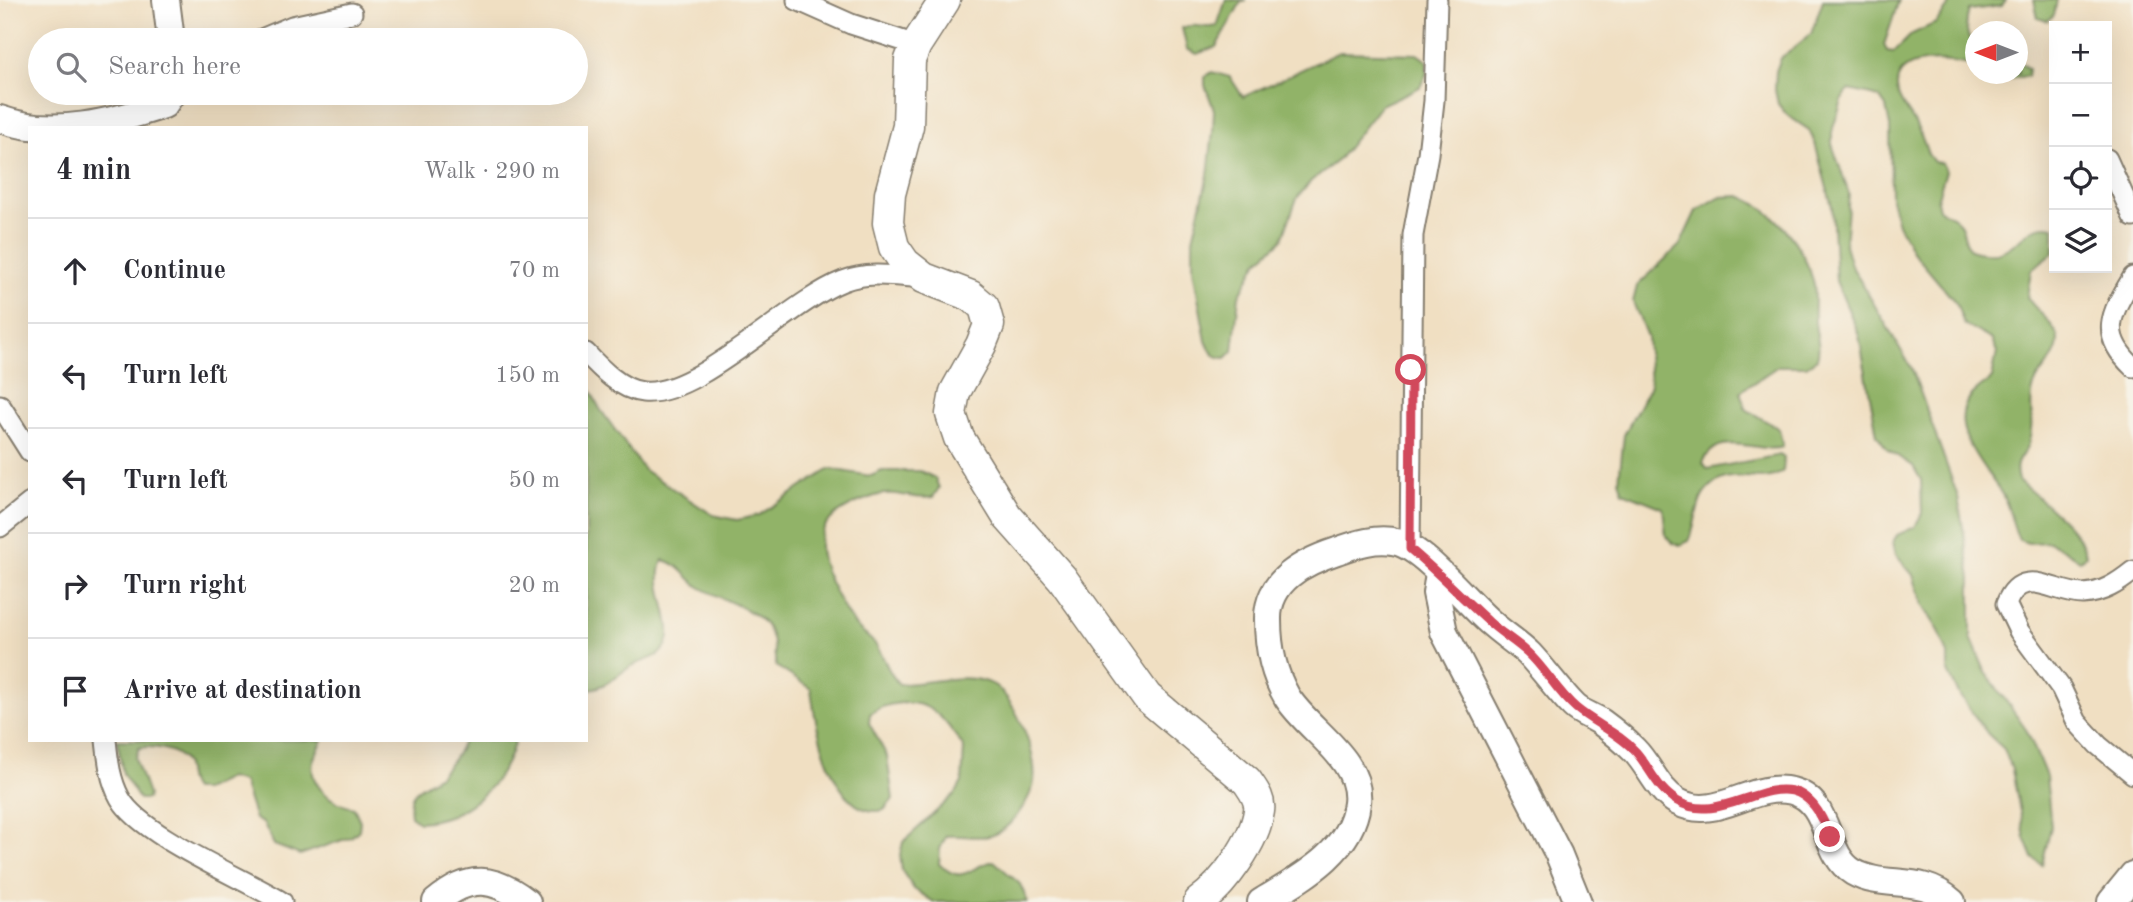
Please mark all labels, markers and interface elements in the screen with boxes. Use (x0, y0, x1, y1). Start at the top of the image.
north arrow (1965, 21, 2028, 84)
map controls (2049, 21, 2112, 273)
button: + (2049, 21, 2112, 84)
search box (28, 28, 588, 105)
icon: search (52, 48, 90, 86)
text: Search here (108, 54, 241, 80)
button: − (2049, 84, 2112, 147)
button: locate (2049, 147, 2112, 210)
text: 4 min (56, 156, 131, 186)
text: Walk · 290 m (424, 160, 560, 183)
button: layers (2049, 210, 2112, 273)
icon: ahead (56, 252, 94, 290)
text: Continue (123, 258, 226, 284)
text: 70 m (509, 259, 560, 282)
route start (1395, 354, 1426, 385)
icon: left (56, 357, 94, 395)
text: Turn left (123, 363, 228, 389)
text: 150 m (495, 364, 560, 387)
icon: left (56, 462, 94, 500)
text: Turn left (123, 468, 228, 494)
text: 50 m (509, 469, 560, 492)
icon: right (56, 567, 94, 605)
text: Turn right (123, 573, 246, 599)
text: 20 m (509, 574, 560, 597)
icon: arrive (56, 672, 94, 710)
text: Arrive at destination (123, 678, 362, 704)
route end (1814, 821, 1845, 852)

